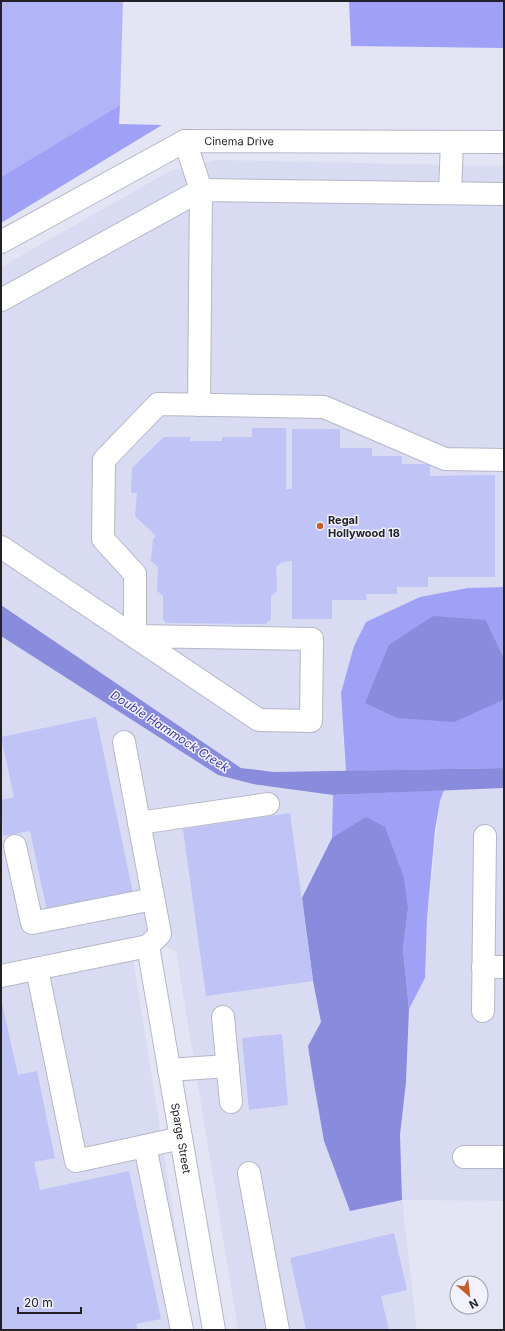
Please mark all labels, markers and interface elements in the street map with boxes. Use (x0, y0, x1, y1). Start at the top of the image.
street label: Cinema Drive (204, 134, 274, 148)
place label: Regal Hollywood 18 (328, 513, 400, 540)
marker: Regal Hollywood 18 (315, 521, 325, 531)
water label: Double Hammock Creek (108, 687, 232, 775)
street label: Sparge Street (168, 1102, 194, 1175)
north arrow (449, 1275, 489, 1315)
scale bar (18, 1289, 81, 1315)
text: 20 m (24, 1295, 53, 1310)
text: N (467, 1296, 481, 1312)

